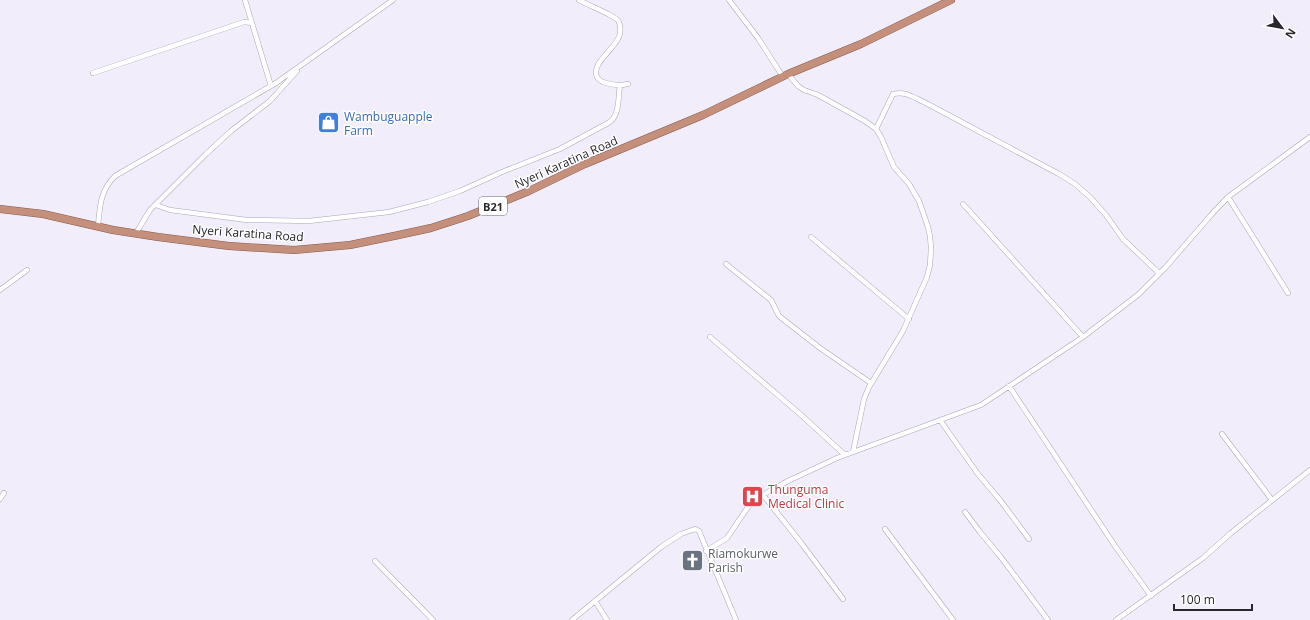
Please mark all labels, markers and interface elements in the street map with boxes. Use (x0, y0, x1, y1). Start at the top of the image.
north arrow (1262, 8, 1302, 48)
text: N (1282, 26, 1300, 41)
place label: Wambuguapple Farm (344, 108, 433, 139)
shop icon: Wambuguapple Farm (315, 110, 341, 136)
street label: Nyeri Karatina Road (512, 132, 620, 192)
road number: B21 (479, 197, 507, 215)
street label: Nyeri Karatina Road (192, 221, 304, 245)
place label: Thunguma Medical Clinic (768, 481, 844, 512)
hospital icon: Thunguma Medical Clinic (739, 483, 765, 509)
place label: Riamokurwe Parish (708, 545, 778, 576)
church icon: Riamokurwe Parish (679, 547, 705, 573)
scale bar (1174, 586, 1252, 612)
text: 100 m (1180, 591, 1215, 608)

